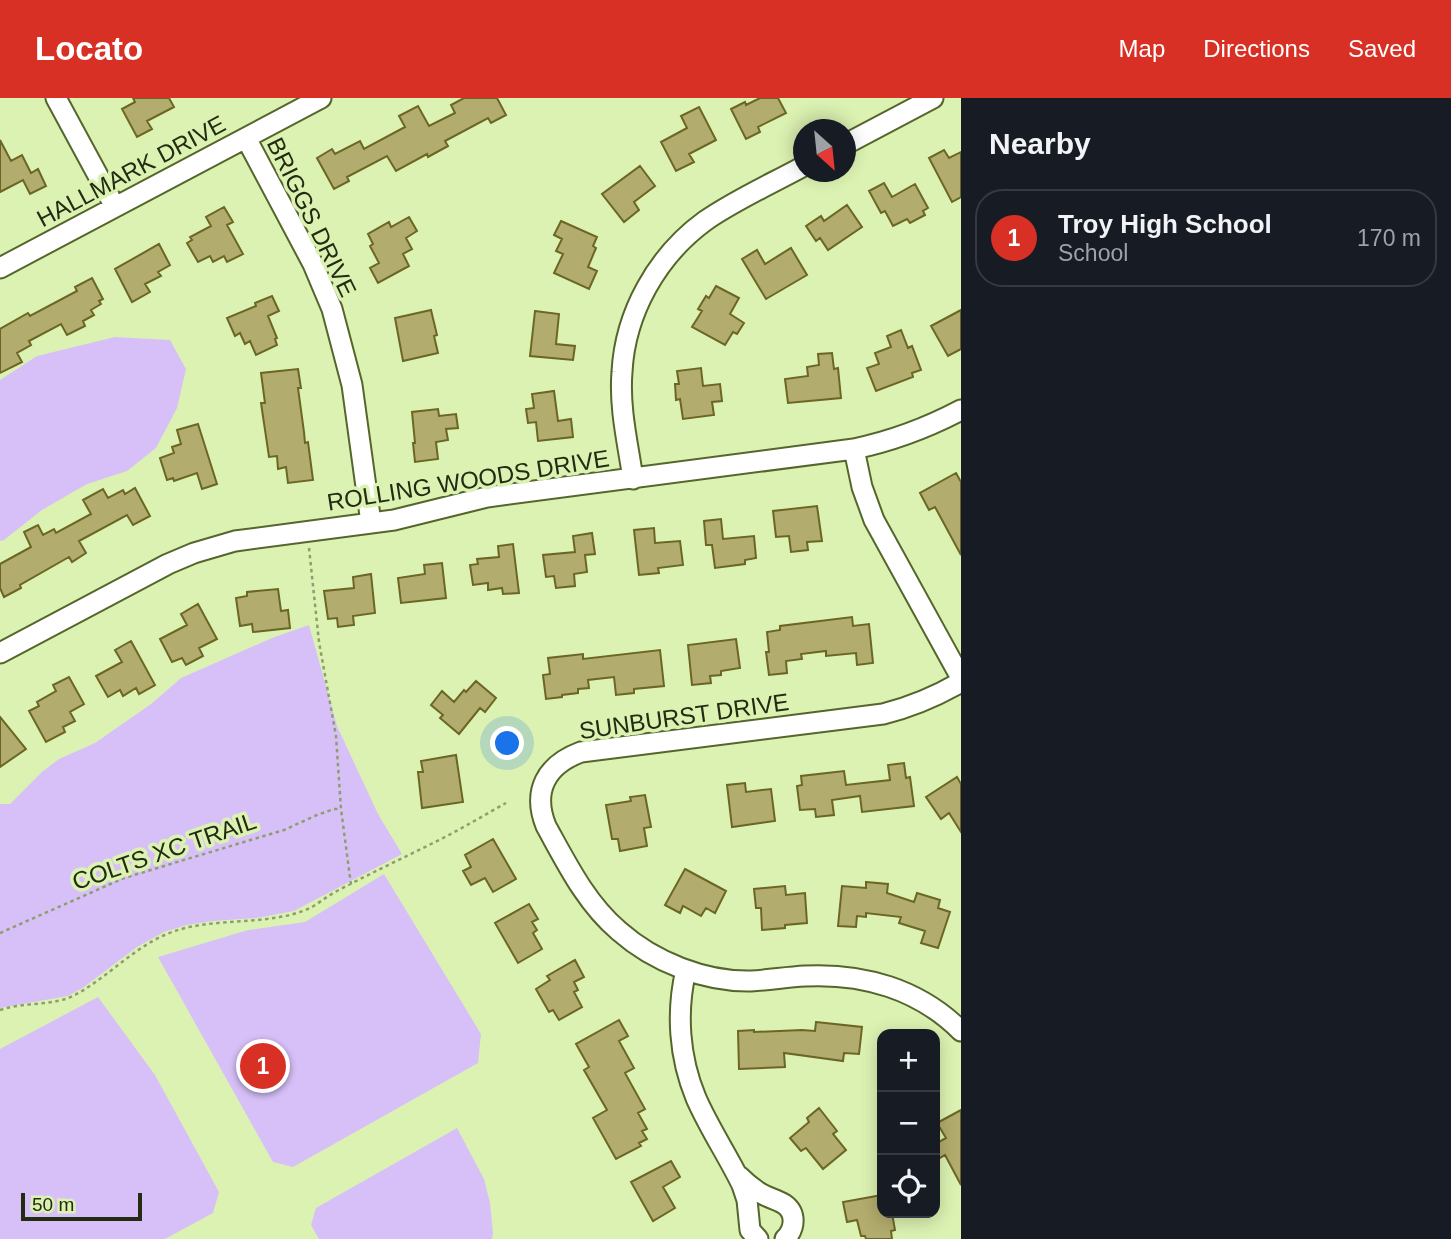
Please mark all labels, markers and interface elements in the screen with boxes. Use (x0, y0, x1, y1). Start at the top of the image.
text: Locato (35, 30, 143, 67)
text: Map (1119, 35, 1165, 62)
text: Directions (1203, 35, 1310, 62)
text: Saved (1348, 35, 1416, 62)
street label: HALLMARK DRIVE (32, 110, 230, 232)
north arrow (793, 119, 856, 182)
text: Nearby (989, 127, 1091, 160)
street label: BRIGGS DRIVE (262, 133, 362, 301)
text: Troy High School (1058, 209, 1272, 239)
text: 1 (1008, 225, 1020, 251)
text: 170 m (1357, 225, 1421, 251)
text: School (1058, 240, 1128, 266)
street label: ROLLING WOODS DRIVE (325, 444, 611, 516)
street label: SUNBURST DRIVE (577, 688, 791, 744)
your location (490, 726, 524, 760)
street label: COLTS XC TRAIL (69, 807, 259, 895)
map controls (877, 1029, 940, 1218)
button: + (877, 1029, 940, 1092)
pin: 1 (240, 1040, 286, 1092)
button: − (877, 1092, 940, 1155)
button: locate (877, 1155, 940, 1218)
scale bar (21, 1190, 142, 1222)
text: 50 m (32, 1194, 74, 1215)

